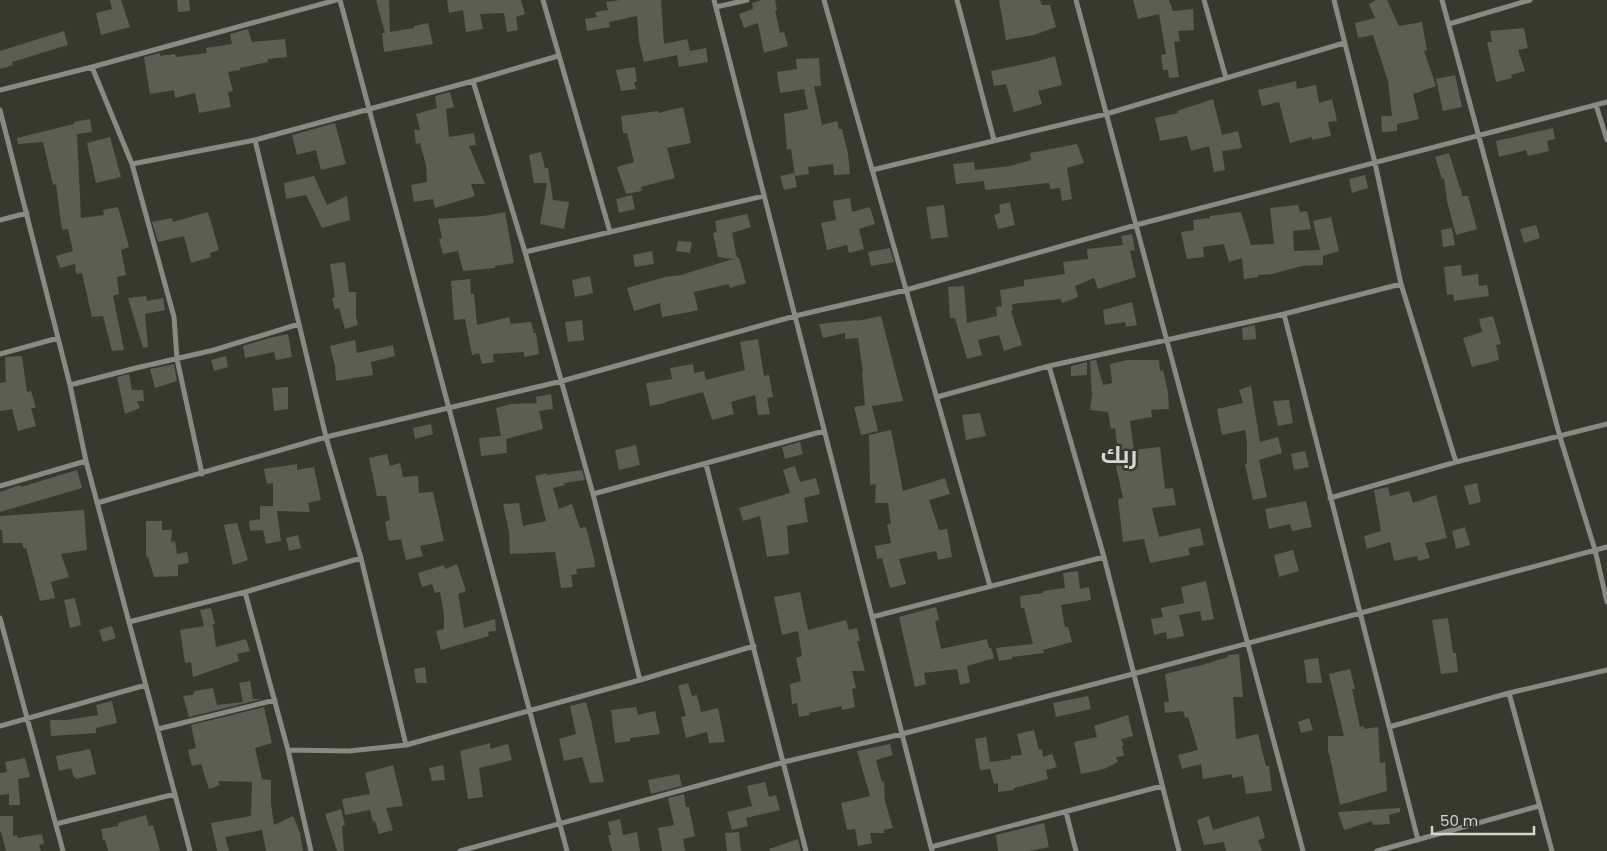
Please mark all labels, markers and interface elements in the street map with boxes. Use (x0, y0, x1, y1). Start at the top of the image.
district label: ربك (1101, 438, 1137, 471)
scale bar (1432, 804, 1534, 836)
text: 50 m (1440, 810, 1478, 831)

